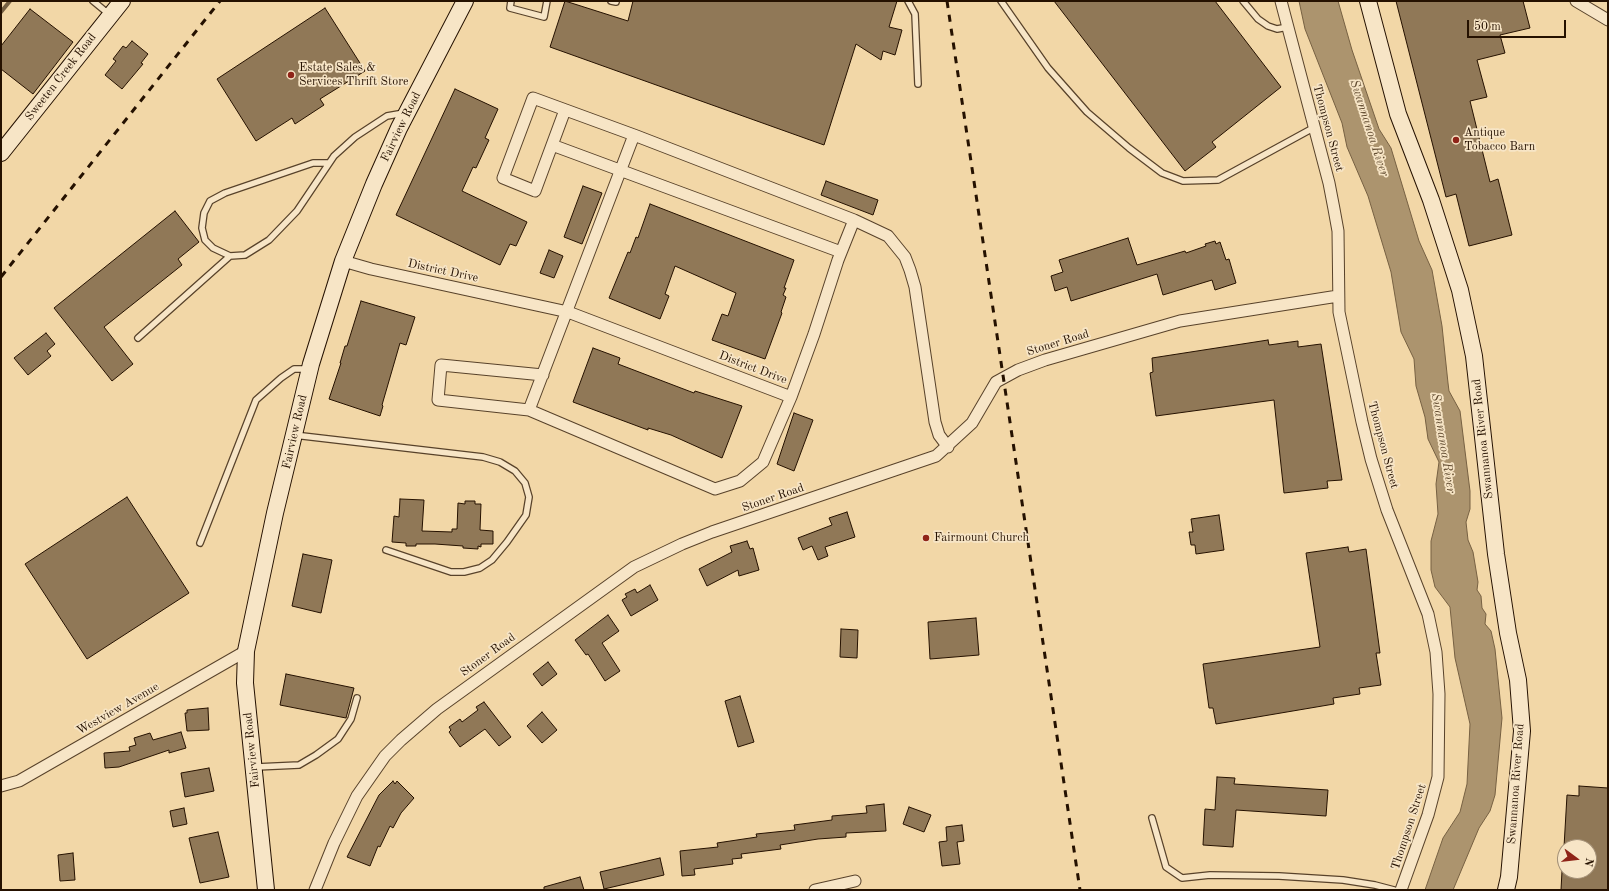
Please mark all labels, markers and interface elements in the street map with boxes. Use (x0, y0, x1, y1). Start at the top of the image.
scale bar (1469, 12, 1568, 38)
text: 50 m (1474, 21, 1501, 33)
street label: Sweeten Creek Road (22, 30, 100, 124)
place label: Estate Sales & Services Thrift Store (299, 61, 409, 89)
marker: Estate Sales & Services Thrift Store (286, 70, 296, 80)
water label: Swannanoa River (1346, 78, 1392, 178)
street label: Thompson Street (1309, 83, 1347, 173)
street label: Fairview Road (378, 90, 424, 164)
place label: Antique Tobacco Barn (1464, 126, 1535, 154)
marker: Antique Tobacco Barn (1451, 135, 1461, 145)
street label: District Drive (406, 256, 480, 286)
street label: Stoner Road (1025, 327, 1091, 359)
street label: District Drive (717, 348, 789, 388)
street label: Swannanoa River Road (1470, 378, 1496, 500)
water label: Swannanoa River (1427, 392, 1459, 494)
street label: Fairview Road (279, 393, 311, 471)
street label: Thompson Street (1364, 400, 1402, 490)
street label: Stoner Road (740, 481, 806, 515)
place label: Fairmount Church (934, 531, 1029, 545)
marker: Fairmount Church (921, 533, 931, 543)
street label: Stoner Road (458, 630, 518, 680)
street label: Westview Avenue (74, 680, 162, 738)
street label: Fairview Road (241, 711, 263, 789)
street label: Swannanoa River Road (1505, 723, 1527, 845)
street label: Thompson Street (1388, 782, 1430, 872)
north arrow (1557, 839, 1597, 879)
text: N (1582, 856, 1595, 867)

